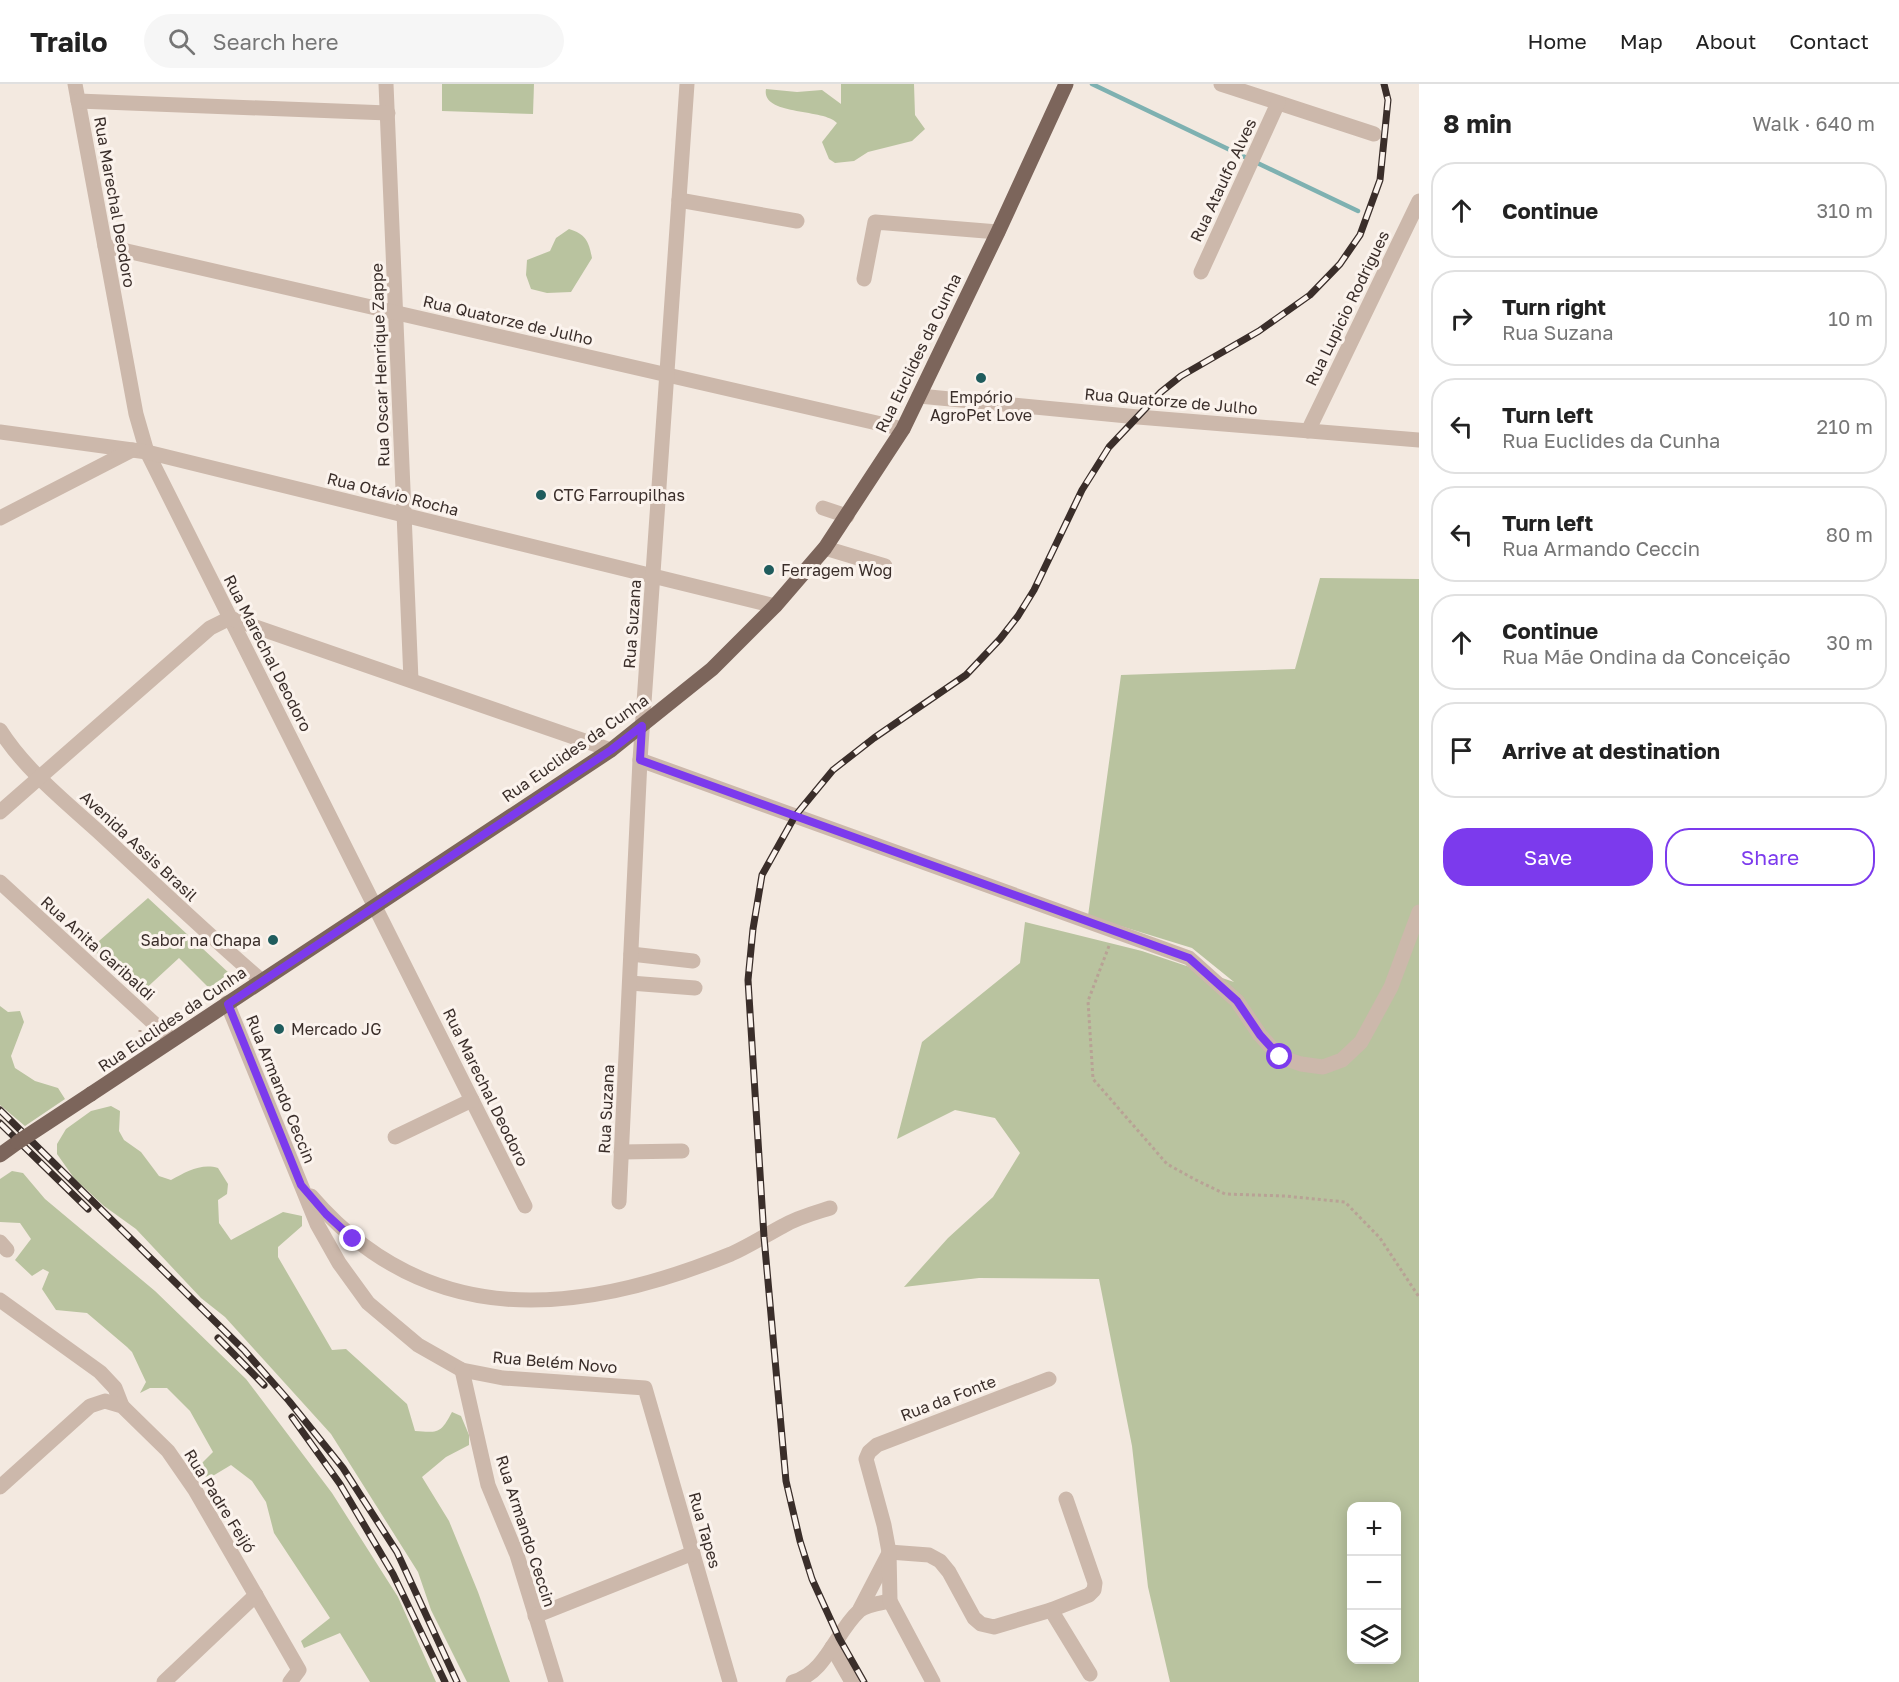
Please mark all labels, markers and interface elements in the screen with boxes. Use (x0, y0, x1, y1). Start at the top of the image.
search box (144, 14, 564, 68)
text: Trailo (30, 25, 108, 58)
icon: search (165, 25, 198, 58)
text: Search here (213, 28, 339, 55)
text: Home (1527, 28, 1587, 54)
text: Map (1620, 28, 1663, 54)
text: About (1696, 28, 1756, 54)
text: Contact (1789, 28, 1869, 54)
text: 8 min (1443, 108, 1512, 139)
text: Walk · 640 m (1752, 111, 1875, 135)
street label: Rua Marechal Deodoro (90, 115, 140, 289)
street label: Rua Ataulfo Alves (1186, 115, 1260, 245)
icon: ahead (1445, 194, 1478, 227)
text: Continue (1502, 197, 1598, 224)
text: 310 m (1817, 198, 1873, 222)
street label: Rua Lupicio Rodrigues (1301, 227, 1393, 389)
street label: Rua Oscar Henrique Zappe (366, 263, 394, 467)
street label: Rua Euclides da Cunha (871, 270, 965, 436)
street label: Rua Quatorze de Julho (421, 291, 595, 349)
text: Turn right (1502, 293, 1606, 320)
icon: right (1445, 302, 1478, 335)
text: 10 m (1828, 306, 1873, 330)
text: Rua Suzana (1502, 320, 1614, 344)
marker: Empório AgroPet Love (974, 371, 988, 385)
street label: Rua Quatorze de Julho (1084, 383, 1258, 419)
place label: Empório AgroPet Love (930, 387, 1032, 425)
text: Turn left (1502, 401, 1593, 428)
icon: left (1445, 410, 1478, 443)
text: 210 m (1817, 414, 1873, 438)
text: Rua Euclides da Cunha (1502, 428, 1720, 452)
street label: Rua Otávio Rocha (325, 468, 461, 520)
place label: CTG Farroupilhas (553, 485, 685, 505)
marker: CTG Farroupilhas (534, 488, 548, 502)
text: Turn left (1502, 509, 1593, 536)
icon: left (1445, 518, 1478, 551)
text: 80 m (1826, 522, 1873, 546)
text: Rua Armando Ceccin (1502, 536, 1700, 560)
place label: Ferragem Wog (781, 560, 892, 580)
marker: Ferragem Wog (762, 563, 776, 577)
street label: Rua Marechal Deodoro (220, 571, 316, 735)
street label: Rua Suzana (619, 579, 645, 669)
text: Continue (1502, 617, 1598, 644)
icon: ahead (1445, 626, 1478, 659)
text: 30 m (1826, 630, 1873, 654)
text: Rua Mãe Ondina da Conceição (1502, 644, 1791, 668)
street label: Rua Euclides da Cunha (498, 690, 652, 806)
icon: arrive (1445, 734, 1478, 767)
text: Arrive at destination (1502, 737, 1720, 764)
street label: Avenida Assis Brasil (76, 787, 202, 905)
button: Save (1443, 828, 1653, 886)
button: Share (1665, 828, 1875, 886)
street label: Rua Anita Garibaldi (37, 892, 159, 1004)
place label: Sabor na Chapa (141, 930, 261, 950)
marker: Sabor na Chapa (266, 933, 280, 947)
street label: Rua Euclides da Cunha (94, 962, 250, 1076)
street label: Rua Marechal Deodoro (439, 1005, 533, 1169)
street label: Rua Armando Ceccin (242, 1012, 320, 1166)
place label: Mercado JG (291, 1019, 381, 1039)
marker: Mercado JG (272, 1022, 286, 1036)
route start (1266, 1043, 1292, 1069)
street label: Rua Suzana (594, 1064, 618, 1154)
route end (339, 1225, 365, 1251)
street label: Rua Belém Novo (492, 1347, 618, 1377)
street label: Rua da Fonte (898, 1371, 998, 1425)
street label: Rua Padre Feijó (180, 1445, 260, 1557)
street label: Rua Armando Ceccin (492, 1453, 560, 1609)
street label: Rua Tapes (685, 1490, 725, 1570)
map controls (1347, 1502, 1401, 1664)
button: + (1347, 1502, 1401, 1556)
button: − (1347, 1556, 1401, 1610)
button: layers (1347, 1610, 1401, 1664)

